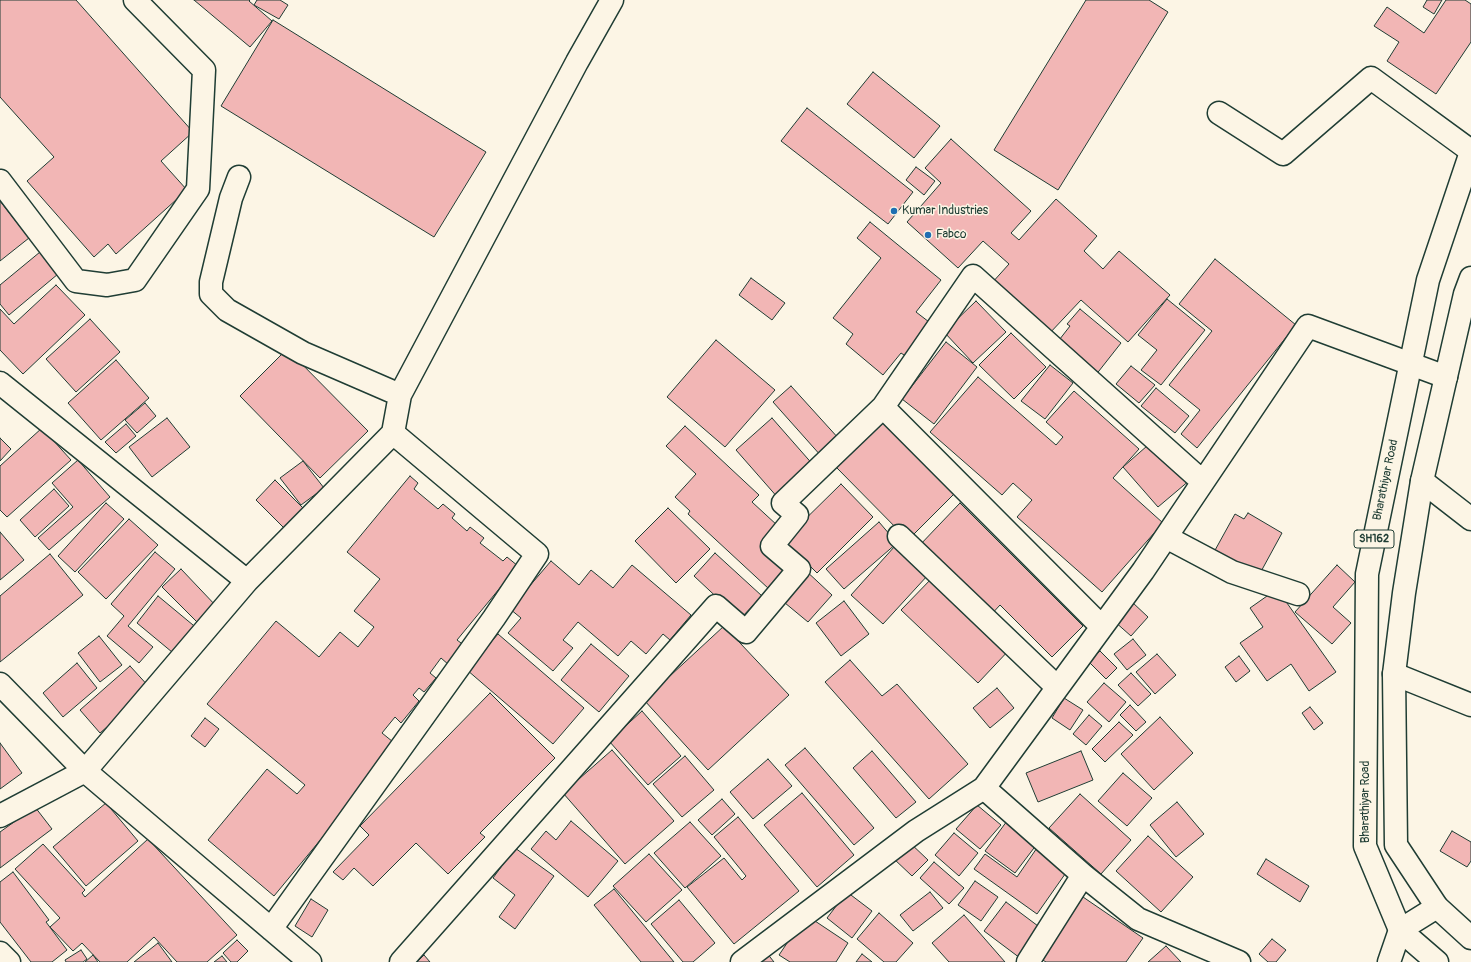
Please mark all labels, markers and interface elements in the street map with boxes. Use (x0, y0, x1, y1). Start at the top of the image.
place label: Kumar Industries (902, 204, 988, 218)
marker: Kumar Industries (889, 206, 899, 216)
place label: Fabco (936, 228, 967, 242)
marker: Fabco (923, 230, 933, 240)
street label: Bharathiyar Road (1370, 438, 1402, 522)
road number: SH162 (1354, 530, 1394, 548)
street label: Bharathiyar Road (1359, 761, 1373, 843)

